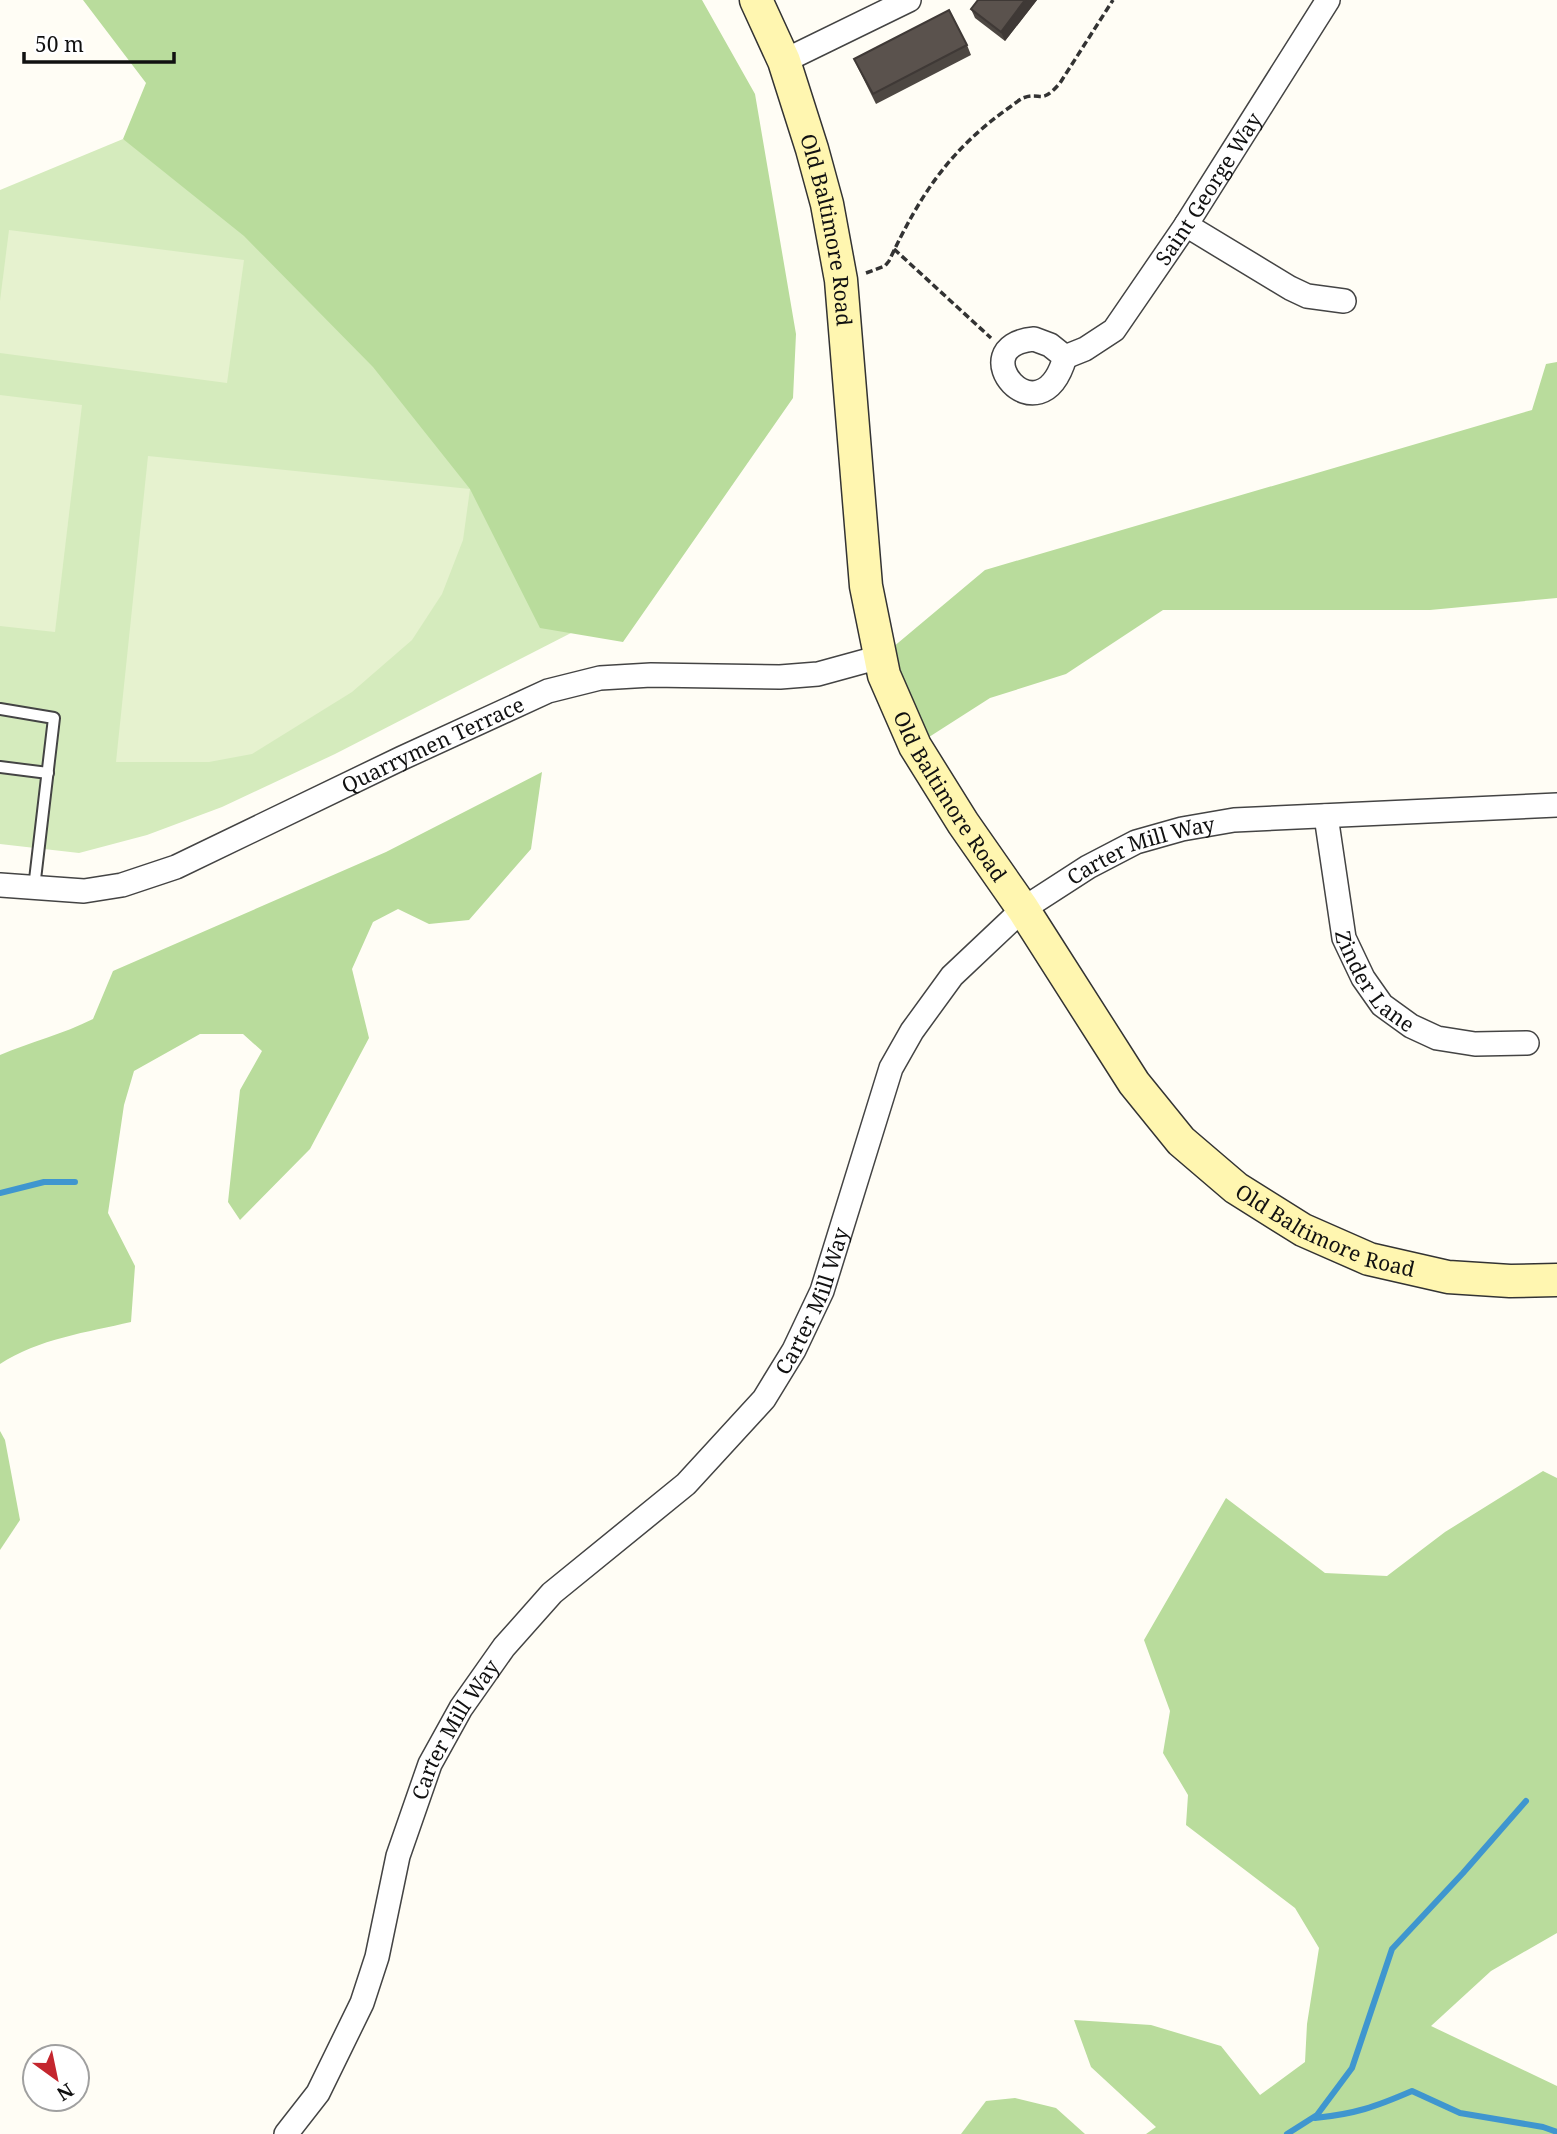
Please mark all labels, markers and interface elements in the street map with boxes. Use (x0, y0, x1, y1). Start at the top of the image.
scale bar (24, 21, 175, 65)
text: 50 m (35, 30, 84, 58)
street label: Saint George Way (1149, 107, 1268, 271)
street label: Old Baltimore Road (794, 130, 859, 327)
street label: Quarrymen Terrace (337, 690, 528, 799)
street label: Old Baltimore Road (887, 706, 1014, 887)
street label: Carter Mill Way (1061, 810, 1217, 891)
street label: Zinder Lane (1329, 929, 1420, 1038)
street label: Old Baltimore Road (1230, 1177, 1418, 1283)
street label: Carter Mill Way (768, 1224, 855, 1380)
street label: Carter Mill Way (405, 1654, 505, 1803)
north arrow (21, 2043, 91, 2113)
text: N (52, 2077, 79, 2107)

